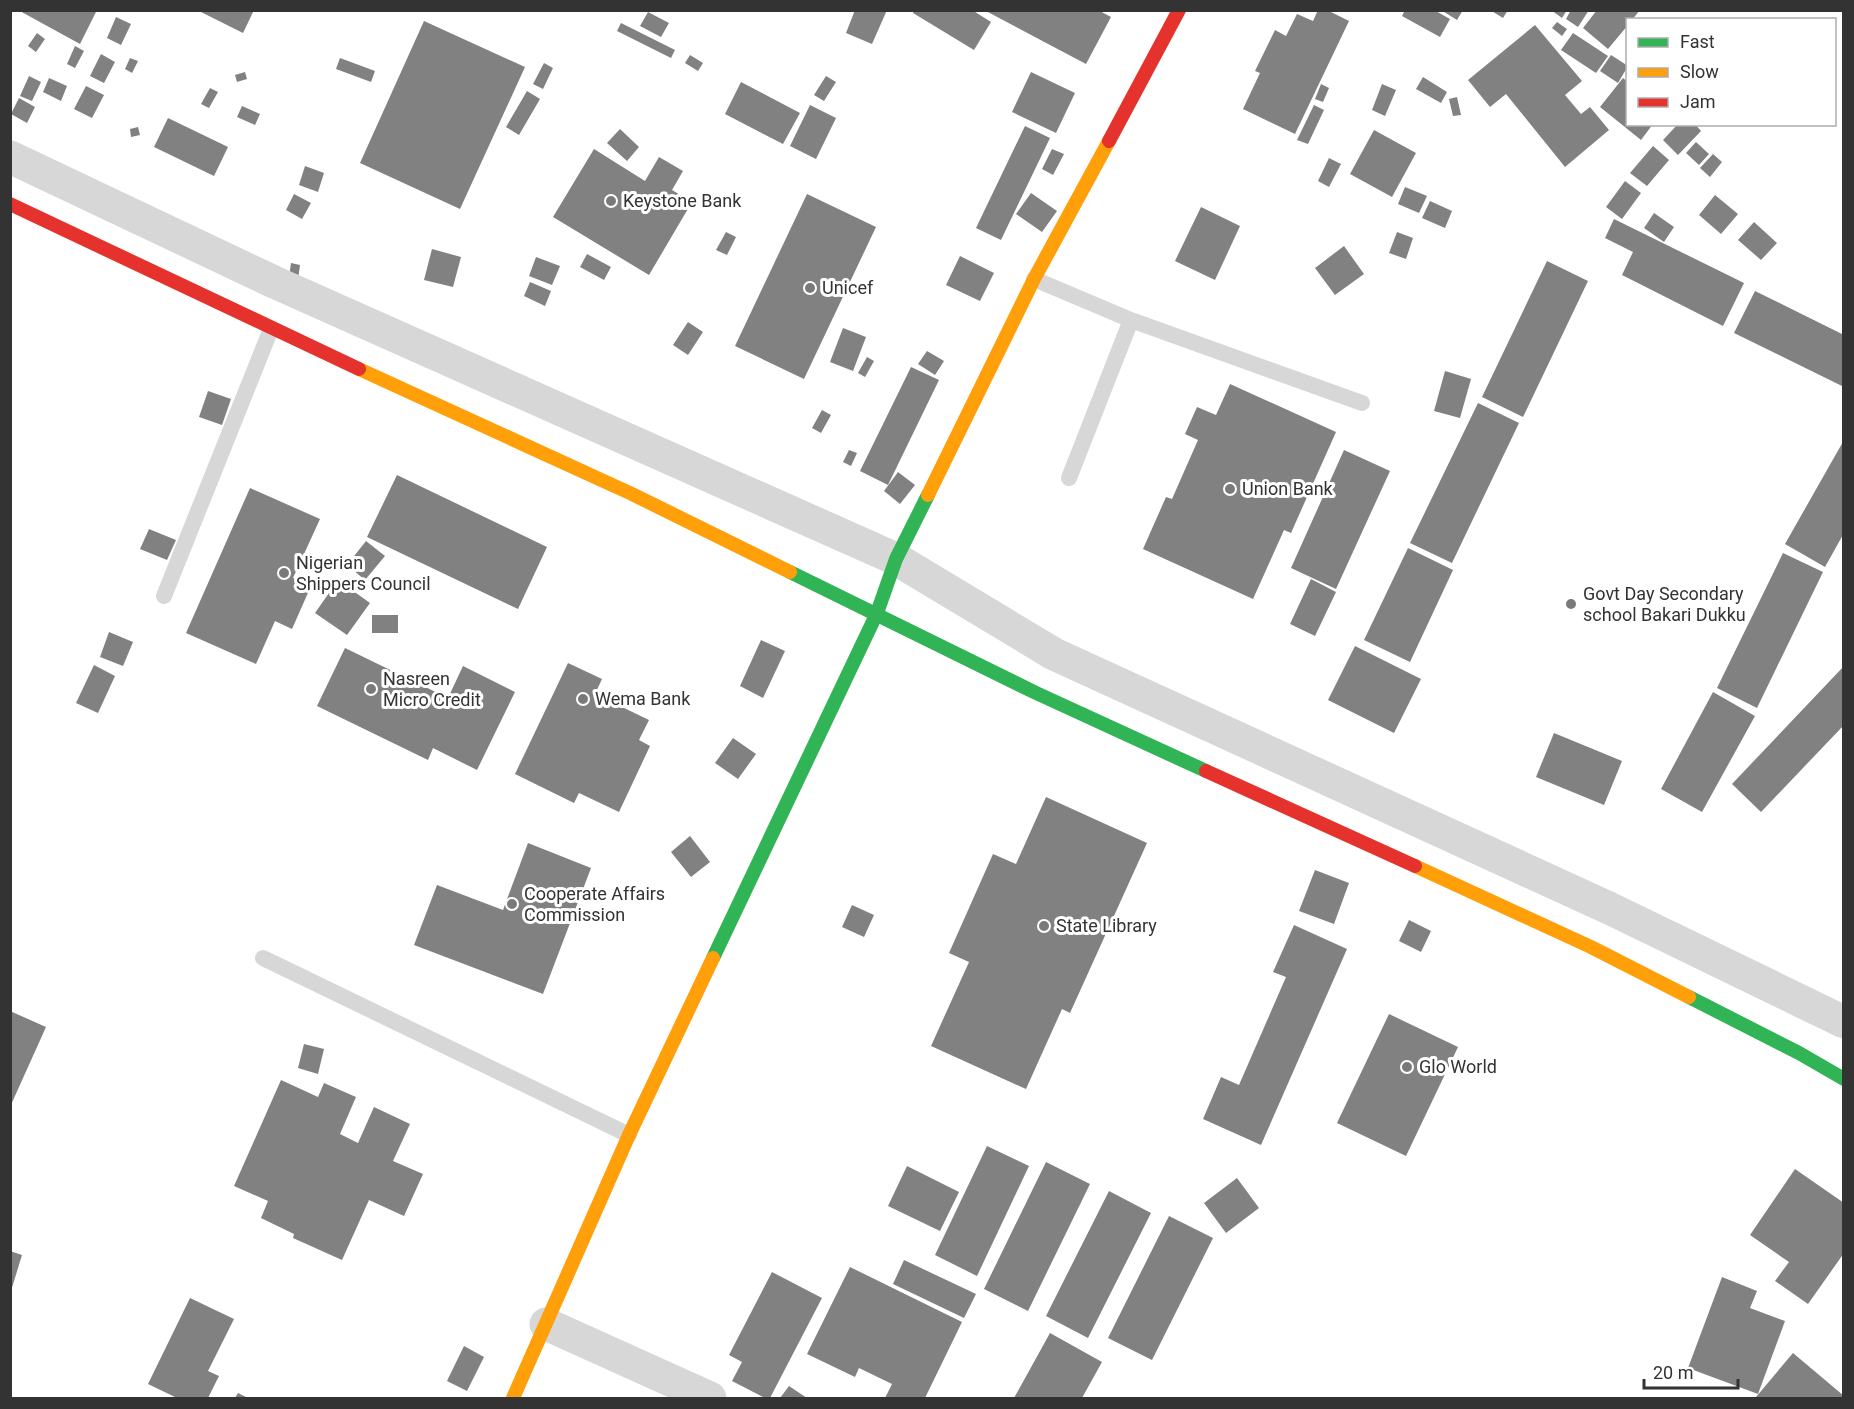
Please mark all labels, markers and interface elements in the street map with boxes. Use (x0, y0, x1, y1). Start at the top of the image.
legend (1626, 18, 1836, 126)
text: Fast (1680, 31, 1715, 52)
text: Slow (1680, 61, 1719, 82)
text: Jam (1680, 91, 1716, 112)
place label: Keystone Bank (623, 190, 742, 211)
marker: Keystone Bank (604, 194, 618, 208)
place label: Unicef (822, 277, 874, 298)
marker: Unicef (803, 281, 817, 295)
place label: Union Bank (1242, 478, 1334, 499)
marker: Union Bank (1223, 482, 1237, 496)
place label: Nigerian Shippers Council (296, 552, 431, 594)
marker: Nigerian Shippers Council (277, 566, 291, 580)
place label: Govt Day Secondary school Bakari Dukku (1583, 583, 1746, 625)
marker: Govt Day Secondary school Bakari Dukku (1564, 597, 1578, 611)
place label: Nasreen Micro Credit (383, 668, 481, 710)
marker: Nasreen Micro Credit (364, 682, 378, 696)
place label: Wema Bank (595, 688, 691, 709)
marker: Wema Bank (576, 692, 590, 706)
place label: Cooperate Affairs Commission (524, 883, 665, 925)
marker: Cooperate Affairs Commission (505, 897, 519, 911)
place label: State Library (1056, 915, 1157, 936)
marker: State Library (1037, 919, 1051, 933)
place label: Glo World (1419, 1056, 1497, 1077)
marker: Glo World (1400, 1060, 1414, 1074)
scale bar (1644, 1352, 1738, 1390)
text: 20 m (1653, 1362, 1693, 1383)

